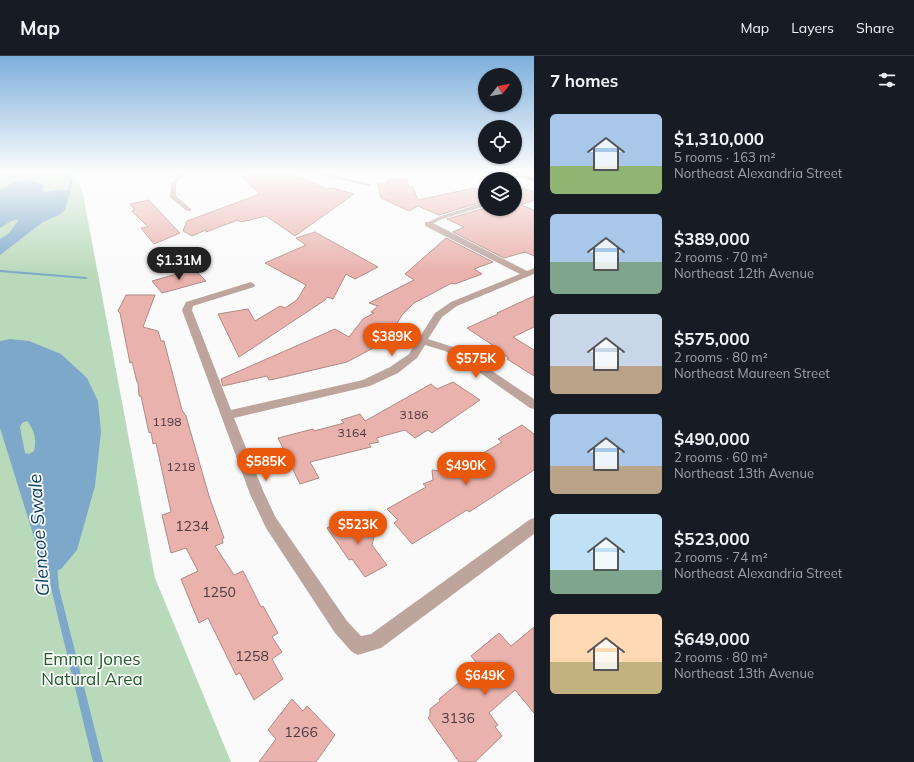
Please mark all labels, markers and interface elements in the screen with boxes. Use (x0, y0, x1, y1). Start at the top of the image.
text: Map (20, 16, 60, 40)
text: Map (740, 19, 769, 37)
text: Layers (791, 19, 834, 37)
text: Share (856, 19, 894, 37)
north arrow (478, 68, 522, 112)
map controls (478, 68, 522, 216)
icon: filters (876, 69, 898, 91)
text: 7 homes (550, 70, 618, 91)
button: locate (478, 120, 522, 164)
text: $1,310,000 (674, 128, 764, 149)
icon: home (582, 130, 630, 178)
text: 5 rooms · 163 m² (674, 149, 775, 165)
text: Northeast Alexandria Street (674, 165, 842, 181)
button: layers (478, 172, 522, 216)
text: $389,000 (674, 228, 750, 249)
icon: home (582, 230, 630, 278)
pin: $1.31M (146, 247, 212, 281)
text: 2 rooms · 70 m² (674, 249, 768, 265)
text: $1.31M (156, 252, 202, 268)
text: Northeast 12th Avenue (674, 265, 814, 281)
pin: $389K (364, 323, 420, 357)
text: $389K (372, 328, 412, 344)
text: $575,000 (674, 328, 750, 349)
icon: home (582, 330, 630, 378)
pin: $575K (448, 345, 504, 379)
text: 2 rooms · 80 m² (674, 349, 768, 365)
text: $575K (456, 350, 496, 366)
text: Northeast Maureen Street (674, 365, 830, 381)
house number: 3186 (400, 407, 428, 422)
house number: 1198 (153, 414, 181, 429)
house number: 3164 (338, 425, 366, 440)
text: $490,000 (674, 428, 750, 449)
icon: home (582, 430, 630, 478)
pin: $585K (238, 448, 294, 482)
text: 2 rooms · 60 m² (674, 449, 768, 465)
pin: $490K (438, 452, 494, 486)
text: $585K (246, 453, 286, 469)
text: $490K (446, 457, 486, 473)
house number: 1218 (167, 459, 195, 474)
text: Northeast 13th Avenue (674, 465, 814, 481)
water label: Glencoe Swale (23, 473, 54, 597)
pin: $523K (330, 511, 386, 545)
text: $523K (338, 516, 378, 532)
house number: 1234 (175, 517, 209, 535)
text: $523,000 (674, 528, 750, 549)
icon: home (582, 530, 630, 578)
text: 2 rooms · 74 m² (674, 549, 768, 565)
text: Northeast Alexandria Street (674, 565, 842, 581)
house number: 1250 (202, 583, 236, 601)
text: $649,000 (674, 628, 750, 649)
icon: home (582, 630, 630, 678)
house number: 1258 (235, 647, 269, 665)
park label: Emma Jones Natural Area (41, 648, 143, 689)
text: 2 rooms · 80 m² (674, 649, 768, 665)
pin: $649K (457, 662, 513, 696)
text: Northeast 13th Avenue (674, 665, 814, 681)
text: $649K (465, 667, 505, 683)
house number: 3136 (441, 709, 475, 727)
house number: 1266 (284, 723, 318, 741)

